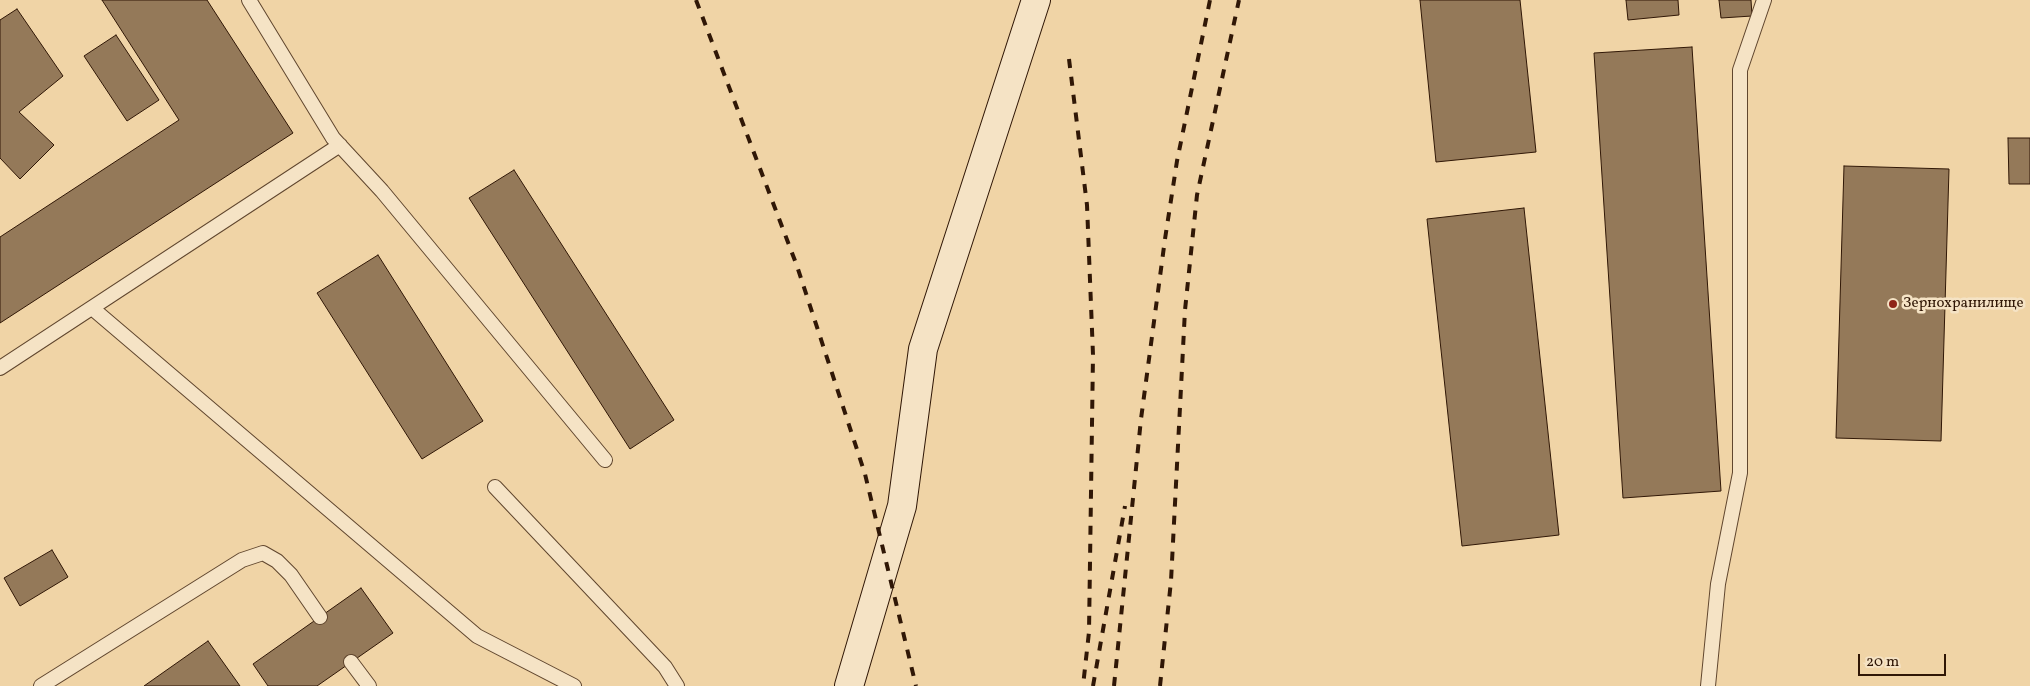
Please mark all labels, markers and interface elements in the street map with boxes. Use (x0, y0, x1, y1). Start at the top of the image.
place label: Зернохранилище (1903, 295, 2024, 313)
marker: Зернохранилище (1887, 298, 1899, 310)
scale bar (1860, 644, 1948, 676)
text: 20 m (1866, 652, 1899, 673)

